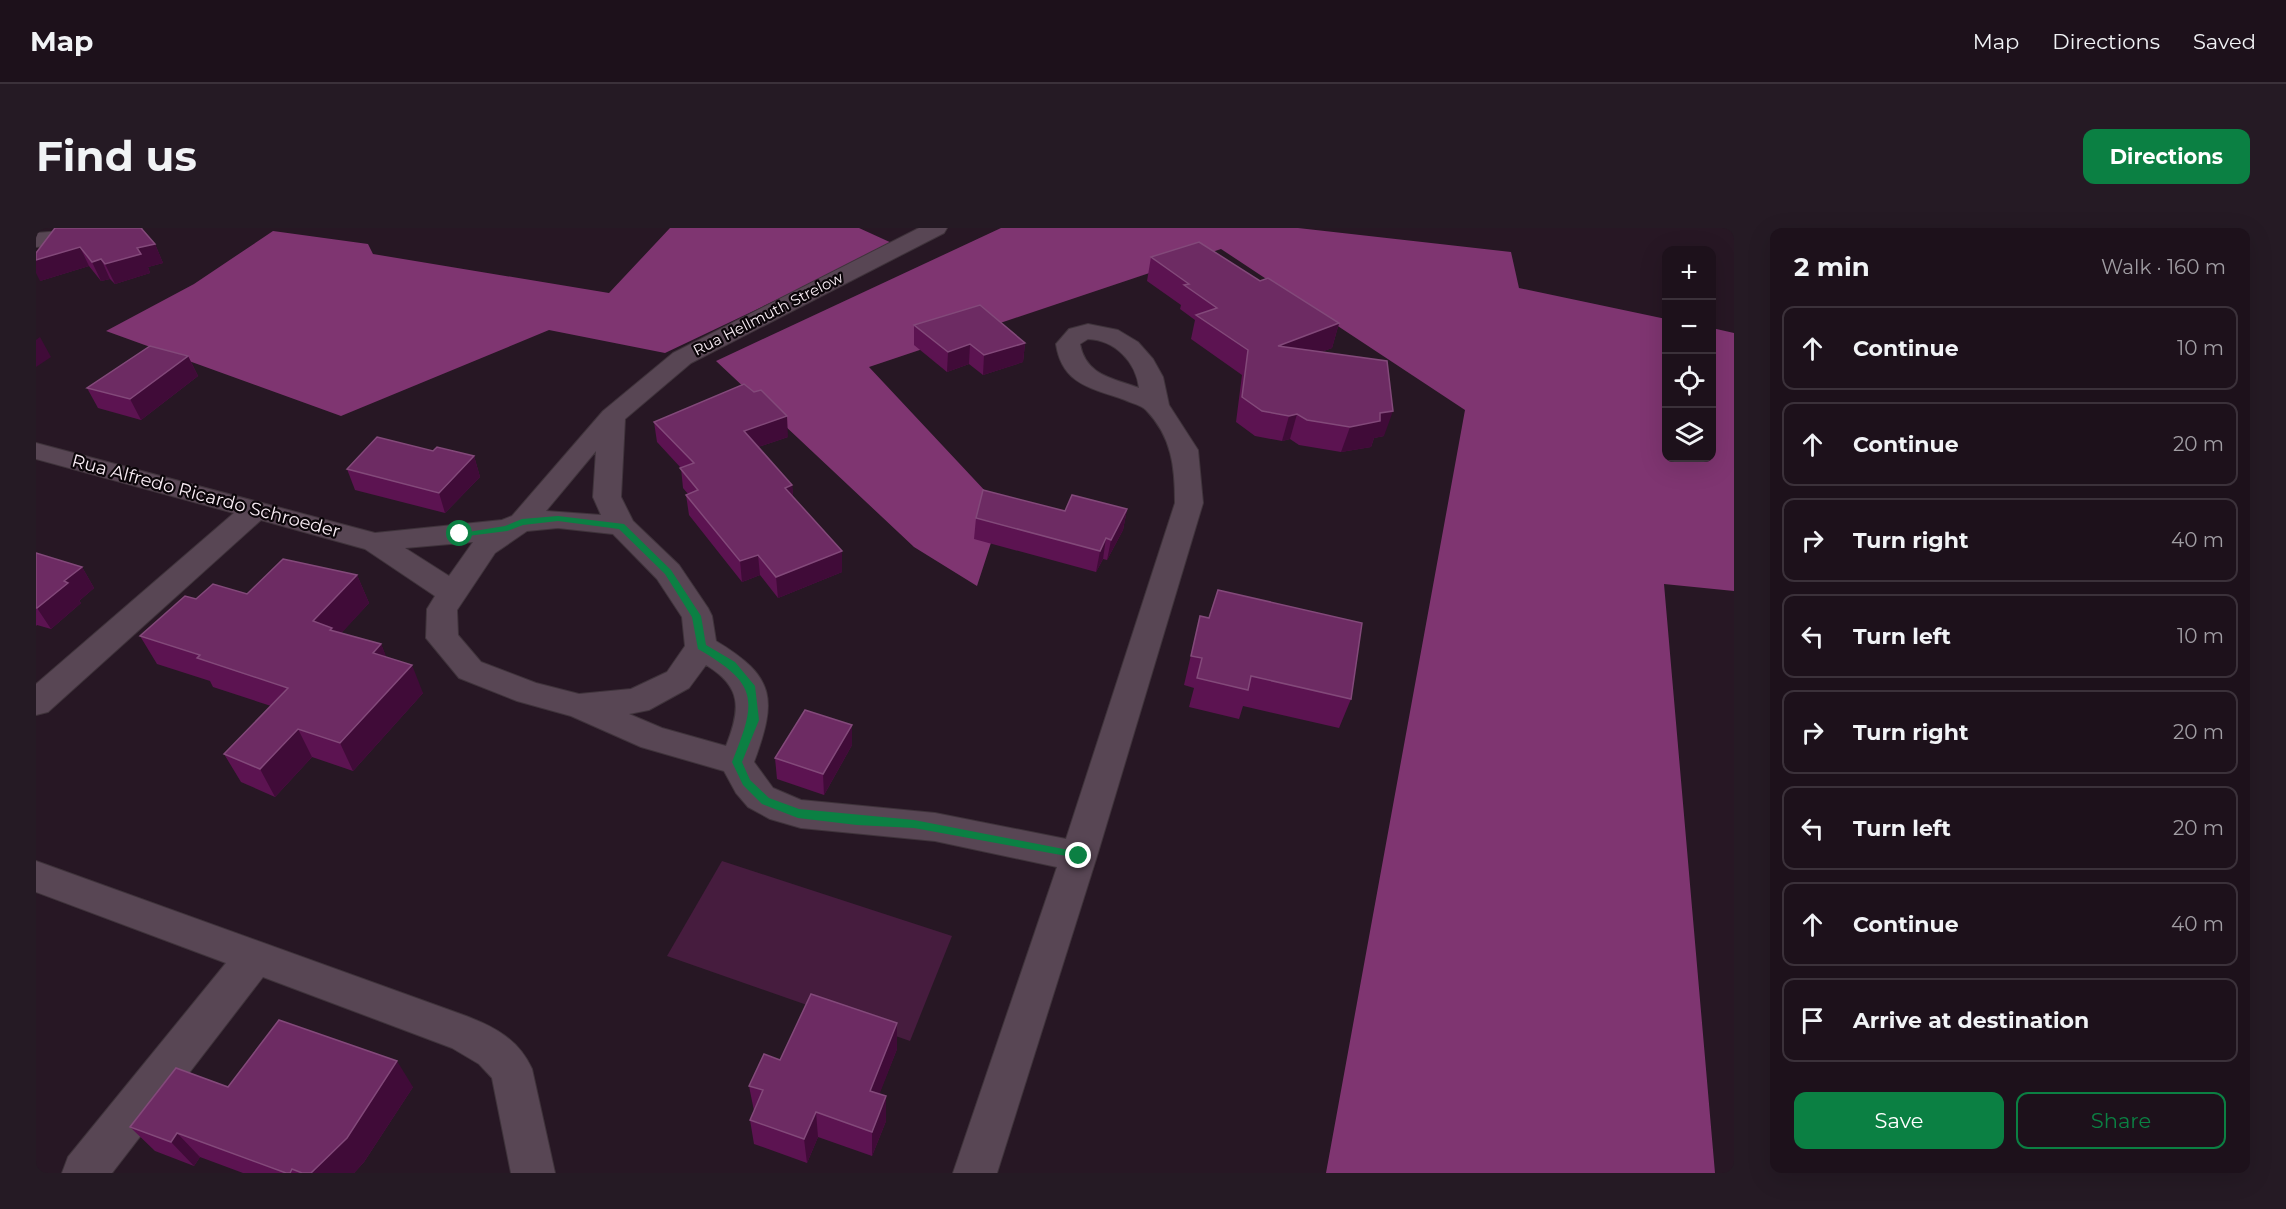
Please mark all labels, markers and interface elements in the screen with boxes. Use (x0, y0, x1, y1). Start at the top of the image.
text: Map (30, 24, 93, 58)
text: Map (1973, 29, 2019, 54)
text: Directions (2052, 29, 2160, 54)
text: Saved (2193, 29, 2256, 54)
button: Directions (2083, 129, 2250, 184)
text: Find us (36, 130, 197, 182)
map controls (1662, 246, 1716, 462)
button: + (1662, 246, 1716, 300)
text: 2 min (1794, 251, 1870, 283)
text: Walk · 160 m (2101, 255, 2226, 279)
street label: Rua Hellmuth Strelow (690, 267, 847, 360)
button: − (1662, 300, 1716, 354)
icon: ahead (1796, 332, 1829, 365)
text: Continue (1853, 335, 1959, 362)
text: 10 m (2177, 336, 2224, 360)
button: locate (1662, 354, 1716, 408)
button: layers (1662, 408, 1716, 462)
icon: ahead (1796, 428, 1829, 461)
text: Continue (1853, 431, 1959, 458)
text: 20 m (2173, 432, 2224, 456)
street label: Rua Alfredo Ricardo Schroeder (69, 450, 343, 542)
route start (446, 520, 472, 546)
icon: right (1796, 524, 1829, 557)
text: Turn right (1853, 527, 1968, 554)
text: 40 m (2171, 528, 2224, 552)
icon: left (1796, 620, 1829, 653)
text: Turn left (1853, 623, 1951, 650)
text: 10 m (2177, 624, 2224, 648)
icon: right (1796, 716, 1829, 749)
text: Turn right (1853, 719, 1968, 746)
text: 20 m (2173, 720, 2224, 744)
icon: left (1796, 812, 1829, 845)
text: Turn left (1853, 815, 1951, 842)
text: 20 m (2173, 816, 2224, 840)
route end (1065, 842, 1091, 868)
icon: ahead (1796, 908, 1829, 941)
text: Continue (1853, 911, 1959, 938)
text: 40 m (2171, 912, 2224, 936)
icon: arrive (1796, 1004, 1829, 1037)
text: Arrive at destination (1853, 1007, 2089, 1034)
button: Save (1794, 1092, 2004, 1149)
button: Share (2016, 1092, 2226, 1149)

